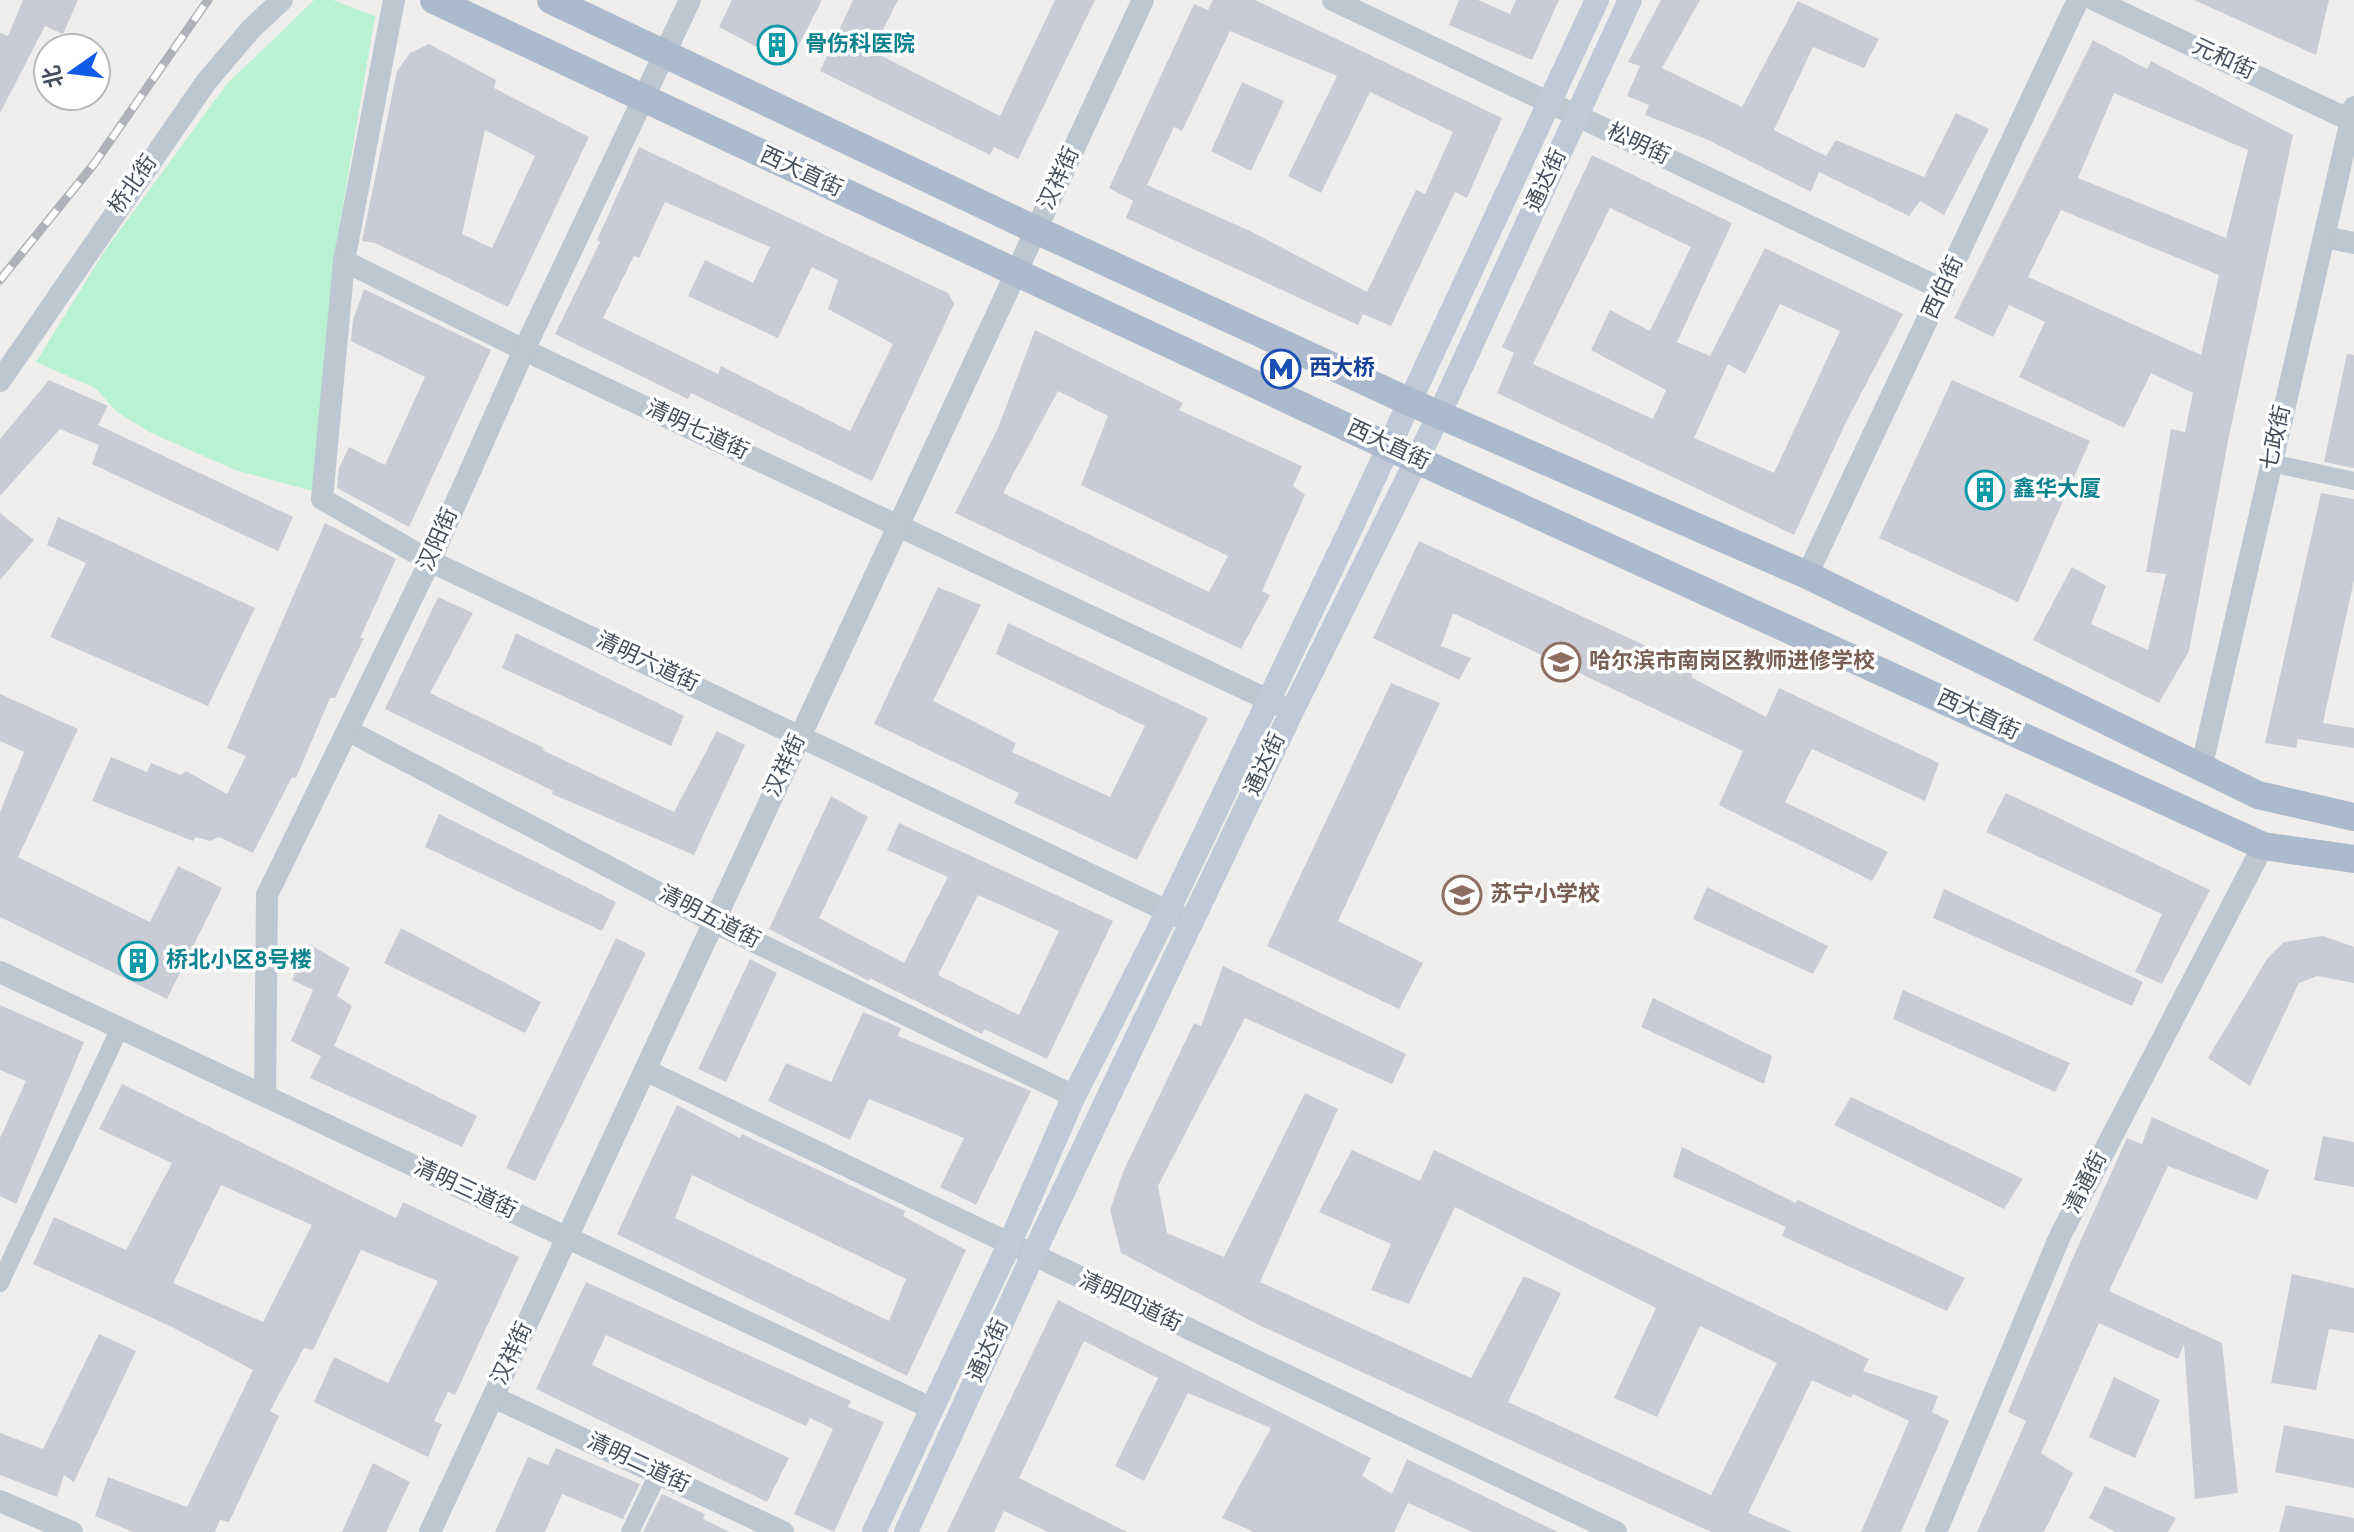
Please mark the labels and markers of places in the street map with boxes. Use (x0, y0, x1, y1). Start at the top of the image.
building icon: 骨伤科医院 (756, 24, 798, 66)
place label: 骨伤科医院 (805, 32, 915, 59)
metro station icon: 西大桥 (1260, 348, 1302, 390)
place label: 西大桥 (1309, 356, 1375, 383)
building icon: 鑫华大厦 (1964, 469, 2006, 511)
place label: 鑫华大厦 (2013, 476, 2101, 504)
school or university icon: 哈尔滨市南岗区教师进修学校 (1540, 641, 1582, 683)
place label: 哈尔滨市南岗区教师进修学校 (1589, 648, 1875, 676)
school or university icon: 苏宁小学校 (1441, 874, 1483, 916)
place label: 苏宁小学校 (1490, 882, 1600, 909)
building icon: 桥北小区8号楼 (117, 940, 159, 982)
place label: 桥北小区8号楼 (166, 948, 312, 975)

